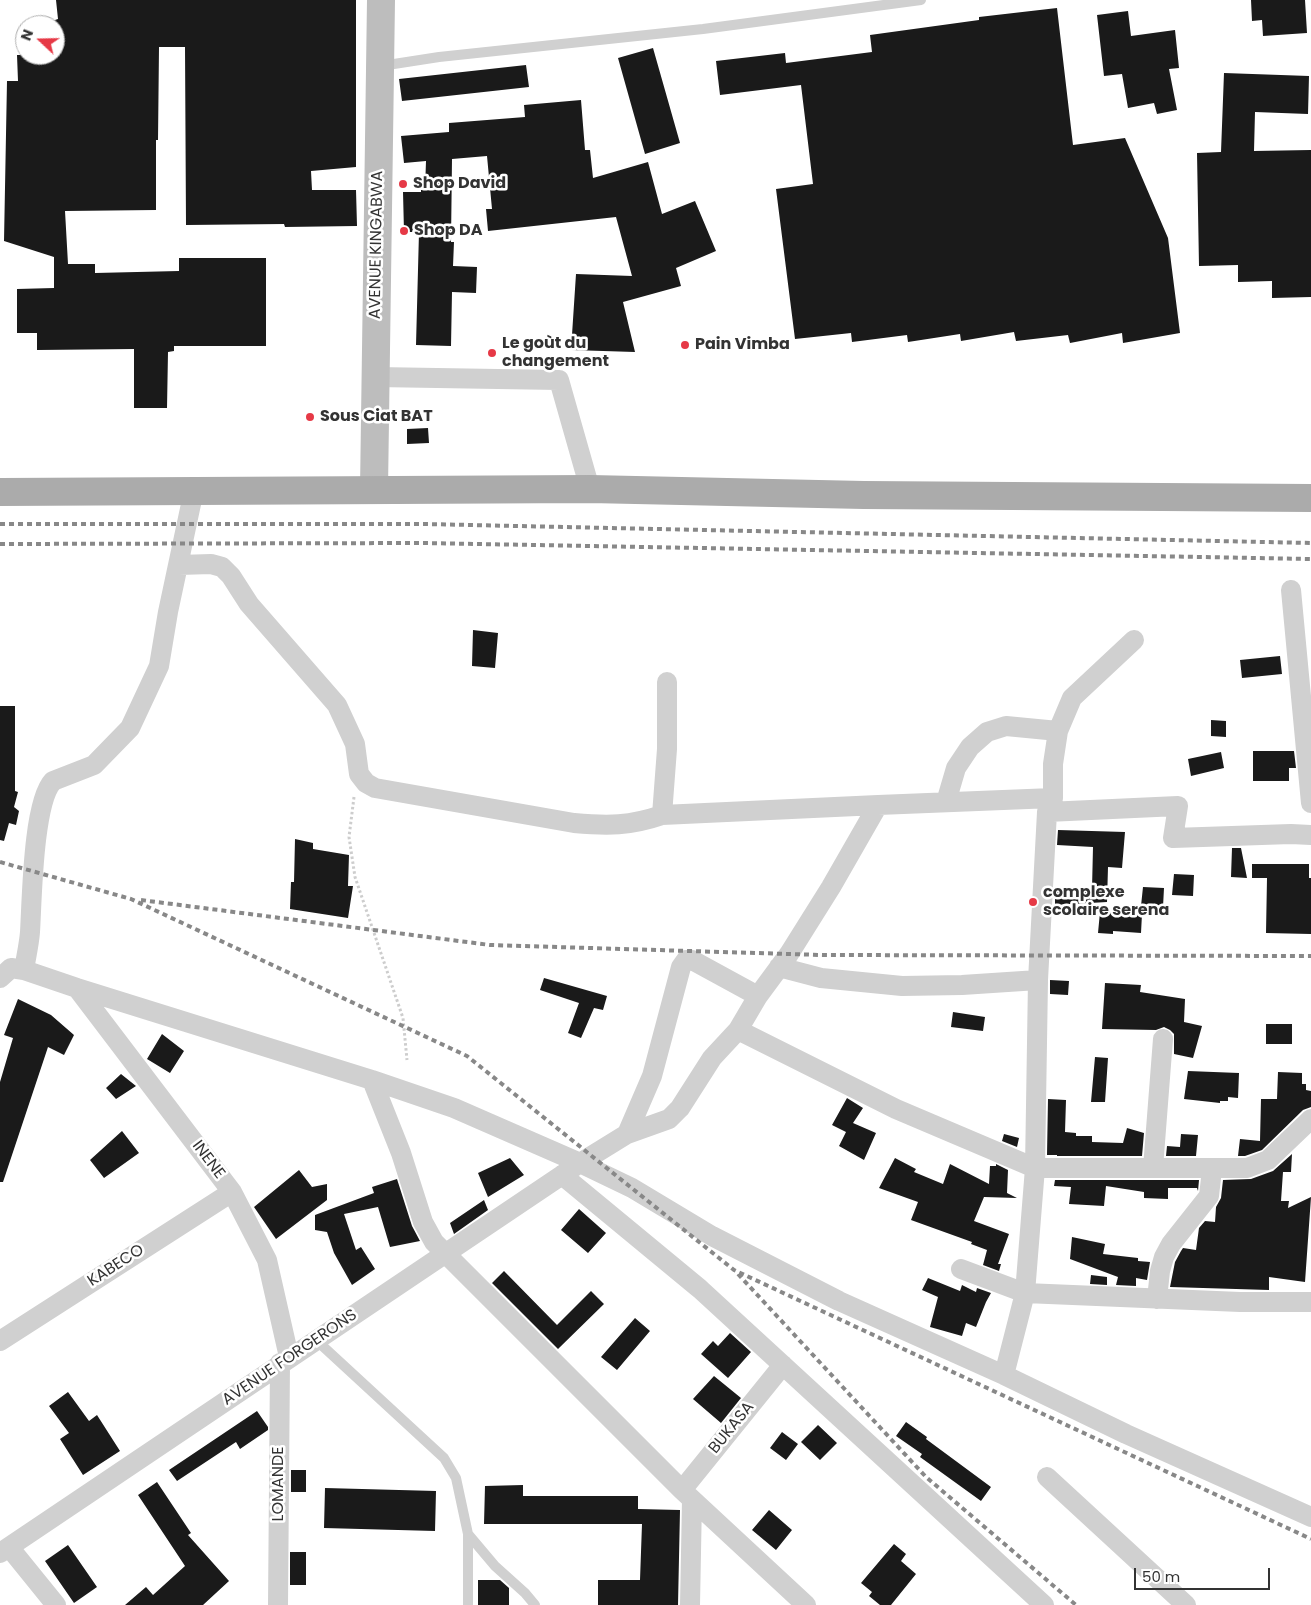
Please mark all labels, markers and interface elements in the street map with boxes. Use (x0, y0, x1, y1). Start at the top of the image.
north arrow (15, 15, 65, 65)
text: N (16, 26, 38, 43)
street label: AVENUE KINGABWA (366, 171, 388, 319)
place label: Shop David (413, 174, 506, 194)
marker: Shop David (397, 178, 409, 190)
place label: Shop DA (414, 221, 482, 241)
marker: Shop DA (398, 225, 410, 237)
place label: Le goùt du changement (502, 334, 609, 372)
place label: Pain Vimba (695, 335, 790, 355)
marker: Pain Vimba (679, 339, 691, 351)
marker: Le goùt du changement (486, 347, 498, 359)
place label: Sous Ciat BAT (320, 407, 433, 427)
marker: Sous Ciat BAT (304, 411, 316, 423)
place label: complexe scolaire serena (1043, 883, 1169, 921)
marker: complexe scolaire serena (1027, 896, 1039, 908)
street label: INENE (187, 1137, 229, 1183)
street label: KABECO (84, 1241, 148, 1291)
street label: AVENUE FORGERONS (219, 1306, 361, 1410)
street label: BUKASA (705, 1398, 759, 1458)
street label: LOMANDE (269, 1447, 289, 1521)
scale bar (1136, 1558, 1272, 1590)
text: 50 m (1142, 1566, 1180, 1587)

